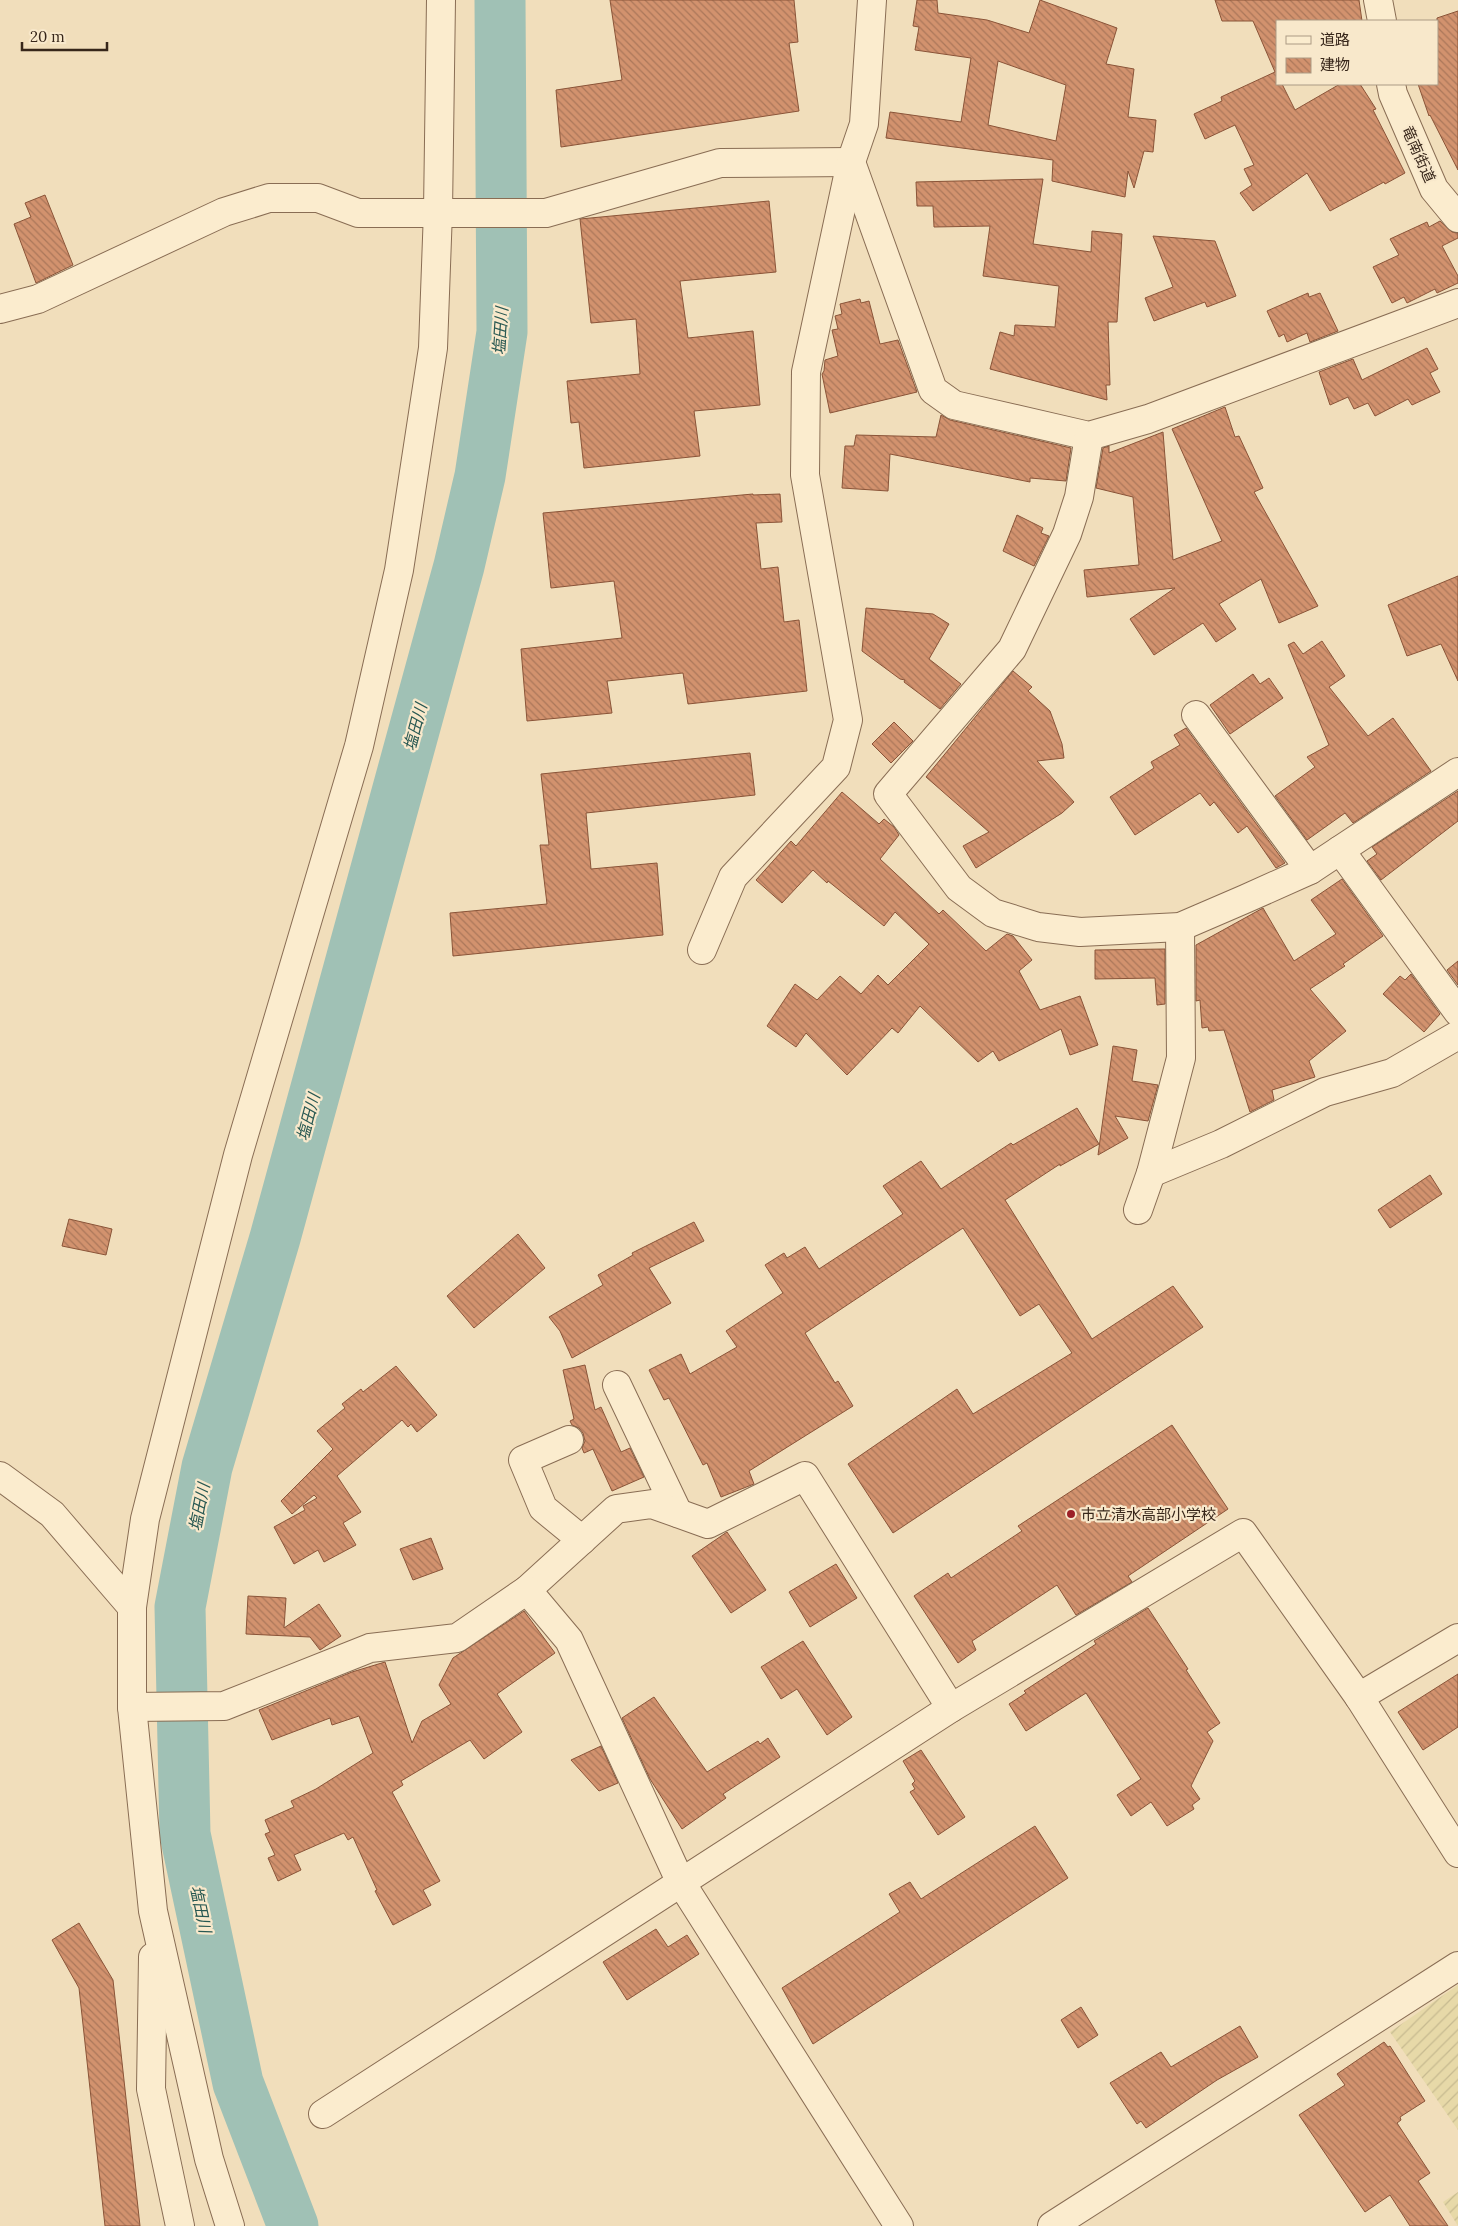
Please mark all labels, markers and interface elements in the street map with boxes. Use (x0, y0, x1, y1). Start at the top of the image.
scale bar (22, 20, 108, 52)
legend (1276, 20, 1438, 85)
text: 20 m (30, 27, 65, 46)
text: 道路 (1320, 30, 1350, 49)
text: 建物 (1320, 55, 1350, 74)
street label: 竜南街道 (1398, 123, 1440, 185)
water label: 塩田川 (488, 304, 512, 356)
water label: 塩田川 (399, 699, 431, 753)
water label: 塩田川 (292, 1089, 324, 1143)
water label: 塩田川 (185, 1480, 214, 1532)
place label: 市立清水高部小学校 (1081, 1505, 1216, 1524)
marker: 市立清水高部小学校 (1065, 1508, 1077, 1520)
water label: 塩田川 (186, 1883, 216, 1937)

